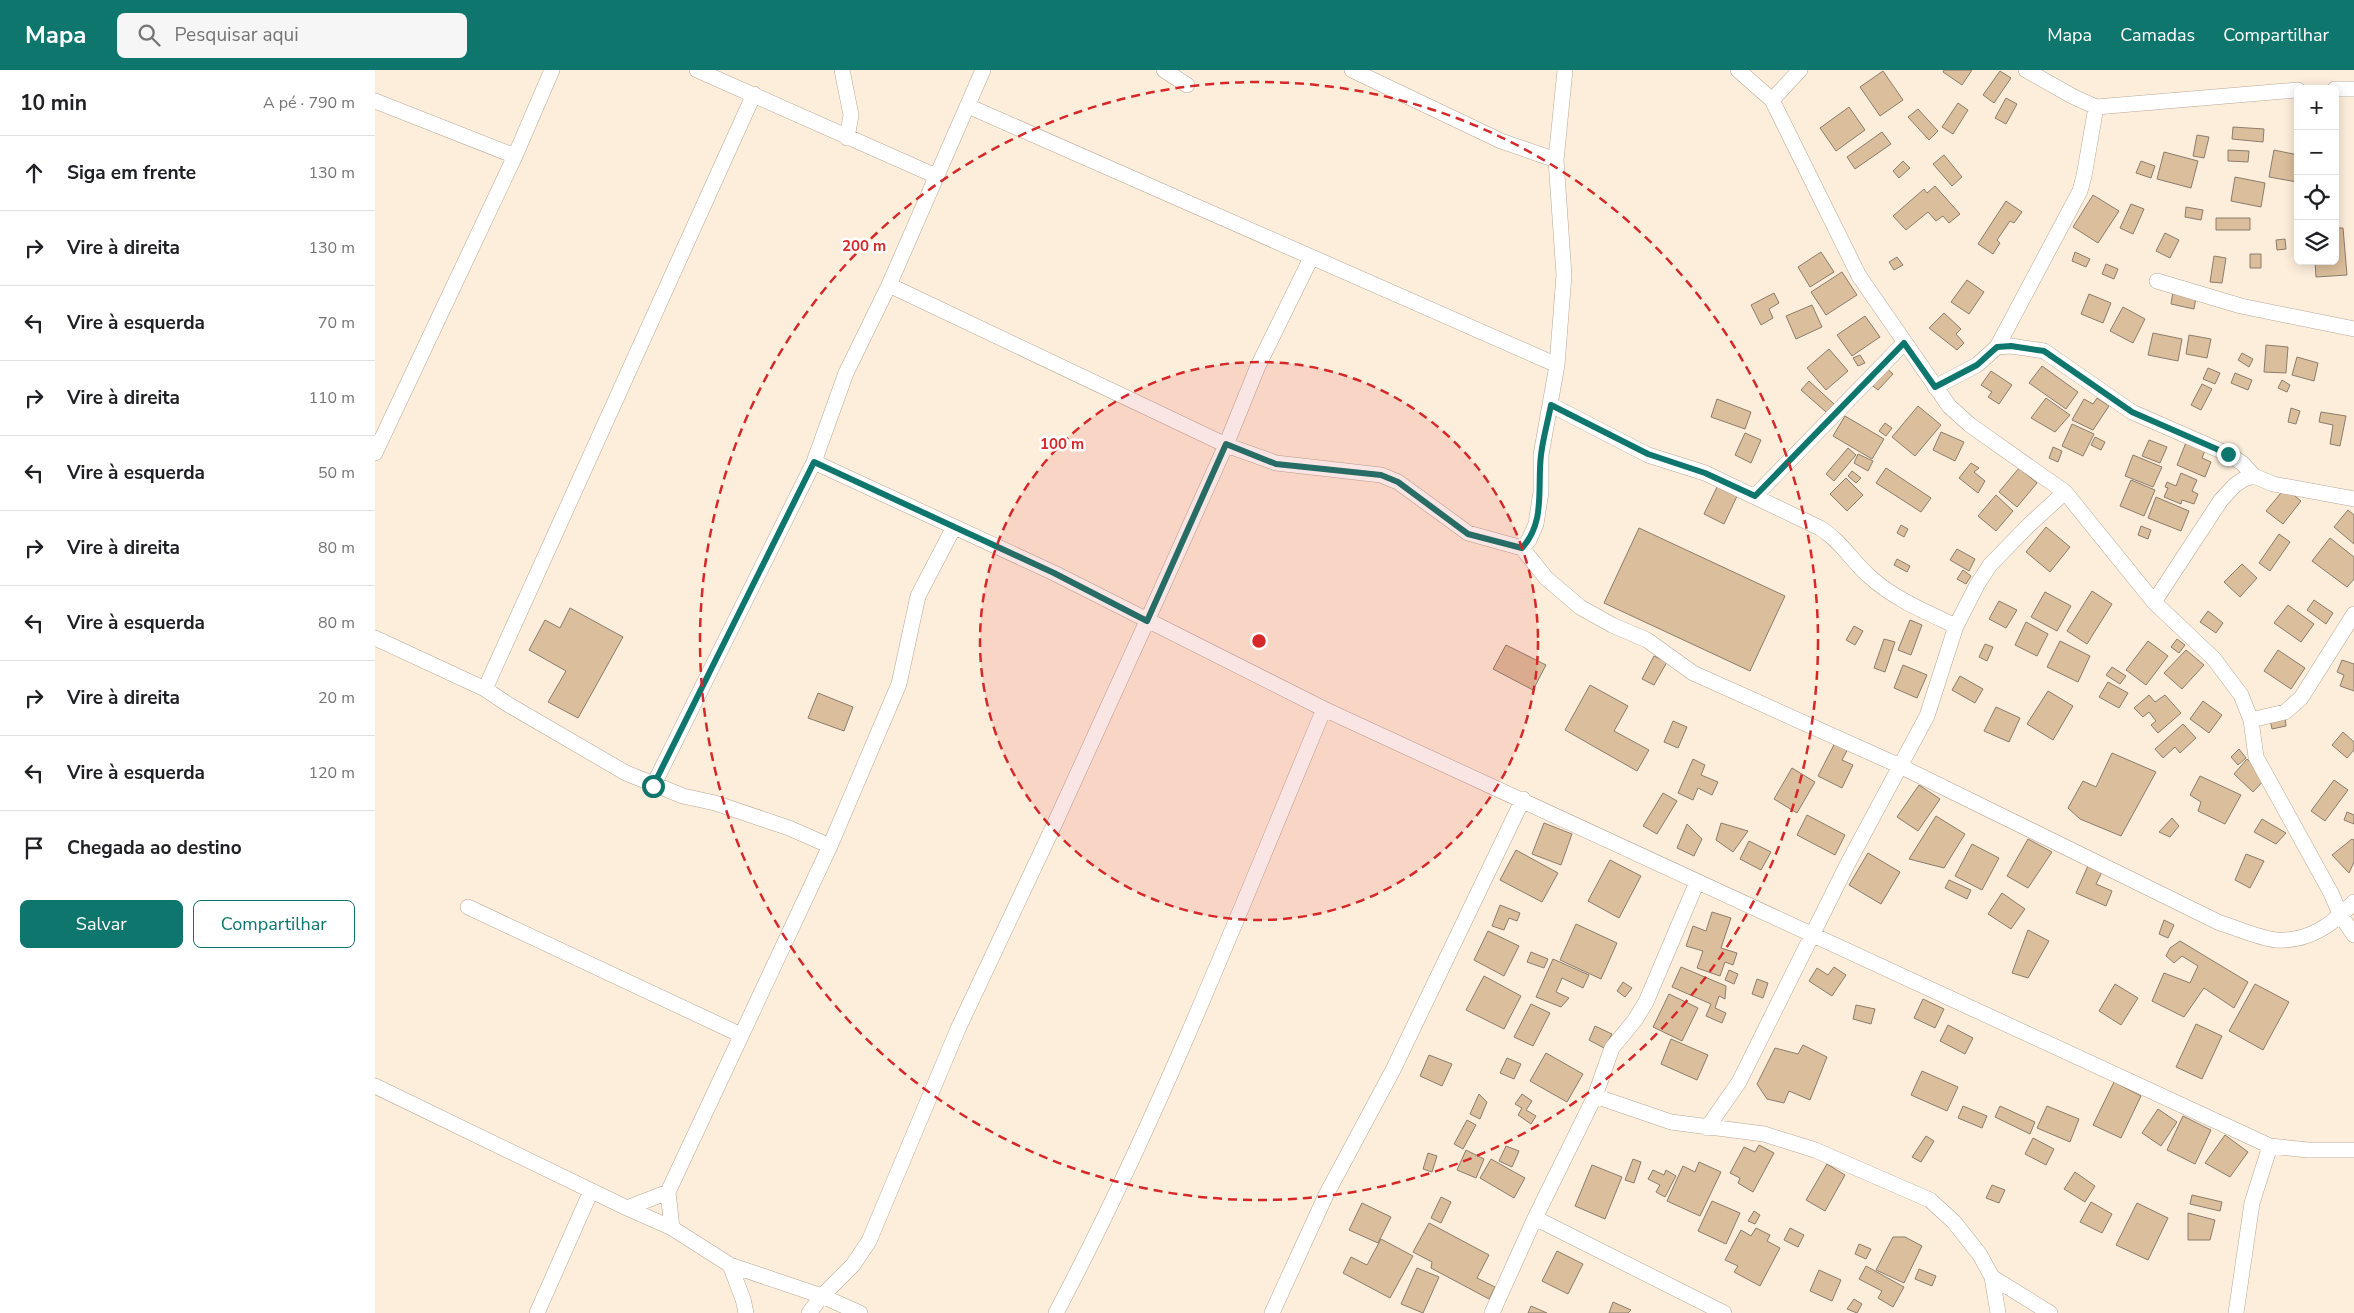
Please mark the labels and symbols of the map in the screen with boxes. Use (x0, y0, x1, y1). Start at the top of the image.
text: 200 m (842, 236, 886, 256)
text: 100 m (1040, 434, 1084, 454)
route end (2217, 443, 2240, 466)
centre of rings (1250, 632, 1268, 650)
route start (642, 775, 665, 798)

